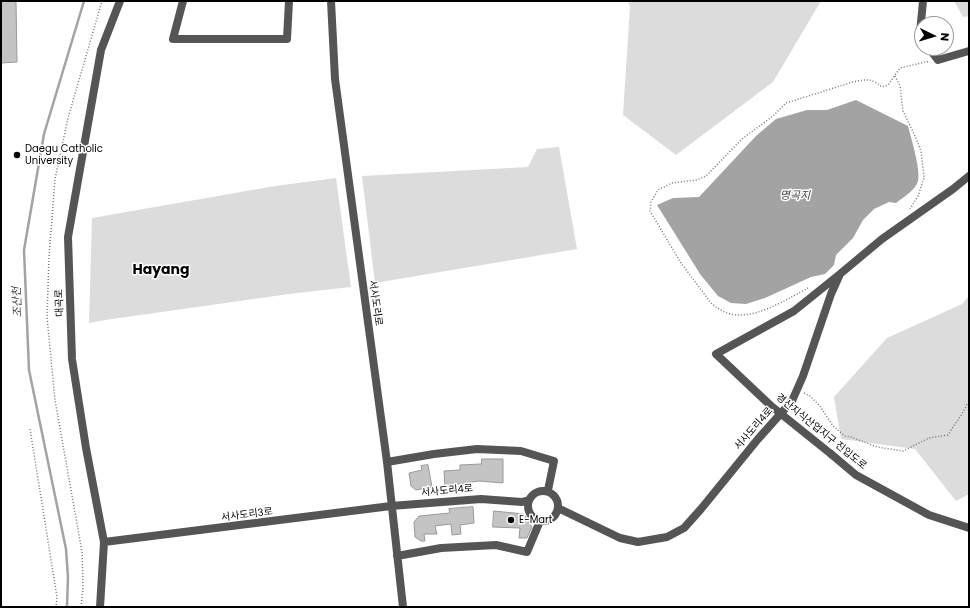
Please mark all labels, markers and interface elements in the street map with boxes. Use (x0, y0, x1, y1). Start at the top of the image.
north arrow (914, 16, 954, 56)
text: N (937, 32, 953, 42)
place label: Daegu Catholic University (25, 143, 103, 166)
marker: Daegu Catholic University (12, 150, 22, 160)
water label: 명곡지 (780, 189, 810, 203)
district label: Hayang (132, 262, 190, 278)
street label: 서사도리로 (366, 279, 384, 327)
water label: 조산천 (11, 287, 25, 317)
street label: 대곡로 (54, 289, 66, 317)
street label: 경산지식산업지구 진입도로 (773, 392, 869, 472)
street label: 서사도리4로 (732, 405, 776, 453)
street label: 서사도리4로 (420, 483, 474, 499)
street label: 서사도리3로 (221, 506, 273, 524)
place label: E-Mart (519, 514, 552, 526)
marker: E-Mart (506, 515, 516, 525)

